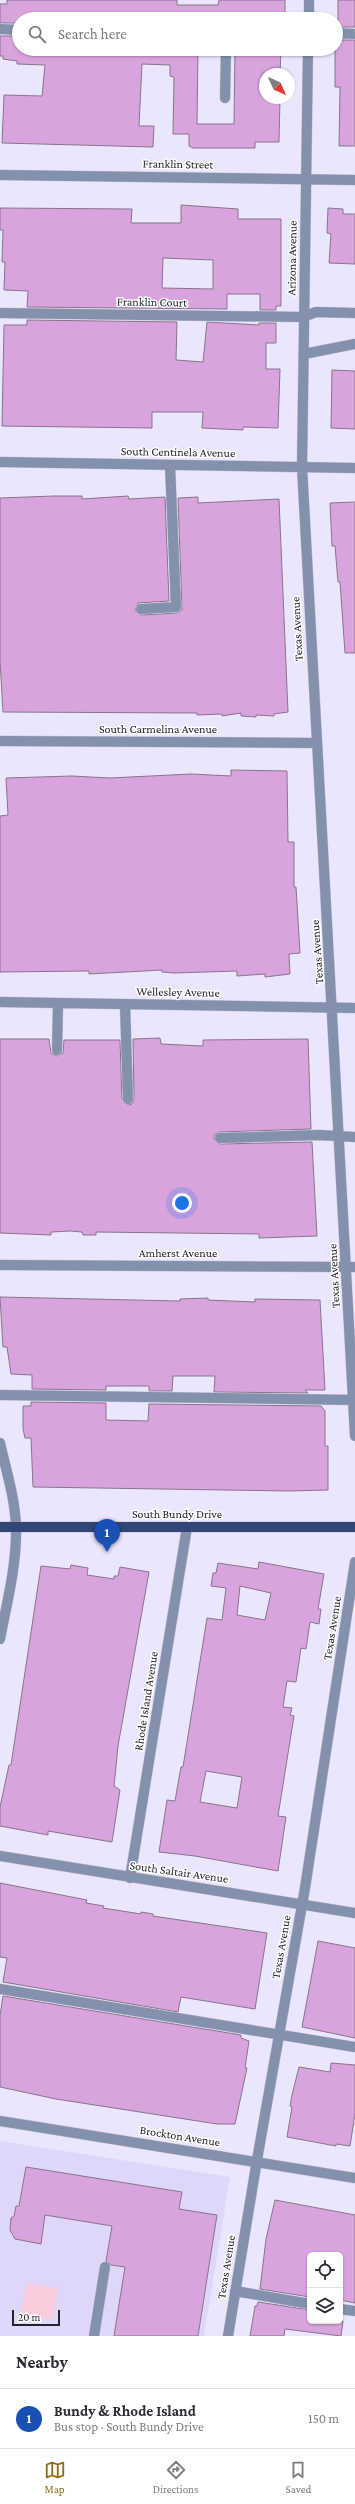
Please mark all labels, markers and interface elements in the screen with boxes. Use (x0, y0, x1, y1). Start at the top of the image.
search box (12, 12, 343, 56)
icon: search (26, 23, 48, 45)
text: Search here (58, 26, 127, 42)
north arrow (259, 68, 295, 104)
street label: Franklin Street (143, 156, 214, 172)
street label: Arizona Avenue (284, 220, 300, 296)
street label: Franklin Court (117, 294, 188, 310)
street label: South Centinela Avenue (121, 444, 235, 460)
street label: Texas Avenue (288, 596, 306, 662)
street label: South Carmelina Avenue (99, 722, 217, 736)
street label: Texas Avenue (308, 919, 326, 985)
street label: Wellesley Avenue (136, 984, 220, 1000)
your location (172, 1193, 192, 1213)
street label: Texas Avenue (325, 1243, 343, 1309)
street label: Amherst Avenue (139, 1246, 217, 1260)
street label: South Bundy Drive (132, 1507, 222, 1521)
pin: 1 (94, 1519, 120, 1552)
street label: Texas Avenue (320, 1595, 344, 1661)
street label: Rhode Island Avenue (131, 1650, 161, 1752)
street label: South Saltair Avenue (129, 1858, 229, 1886)
street label: Texas Avenue (268, 1914, 294, 1980)
street label: Brockton Avenue (139, 2123, 221, 2149)
street label: Texas Avenue (214, 2234, 238, 2300)
map controls (307, 2252, 343, 2324)
button: locate (307, 2252, 343, 2288)
button: layers (307, 2288, 343, 2324)
scale bar (12, 2308, 60, 2327)
text: 20 m (18, 2311, 40, 2323)
text: Nearby (16, 2353, 68, 2372)
text: Bundy & Rhode Island (54, 2403, 196, 2419)
text: 1 (27, 2411, 31, 2426)
text: 150 m (308, 2411, 339, 2426)
text: Bus stop · South Bundy Drive (54, 2419, 204, 2434)
tab: Map (44, 2459, 66, 2495)
tab: Directions (153, 2459, 198, 2495)
tab: Saved (286, 2459, 311, 2495)

